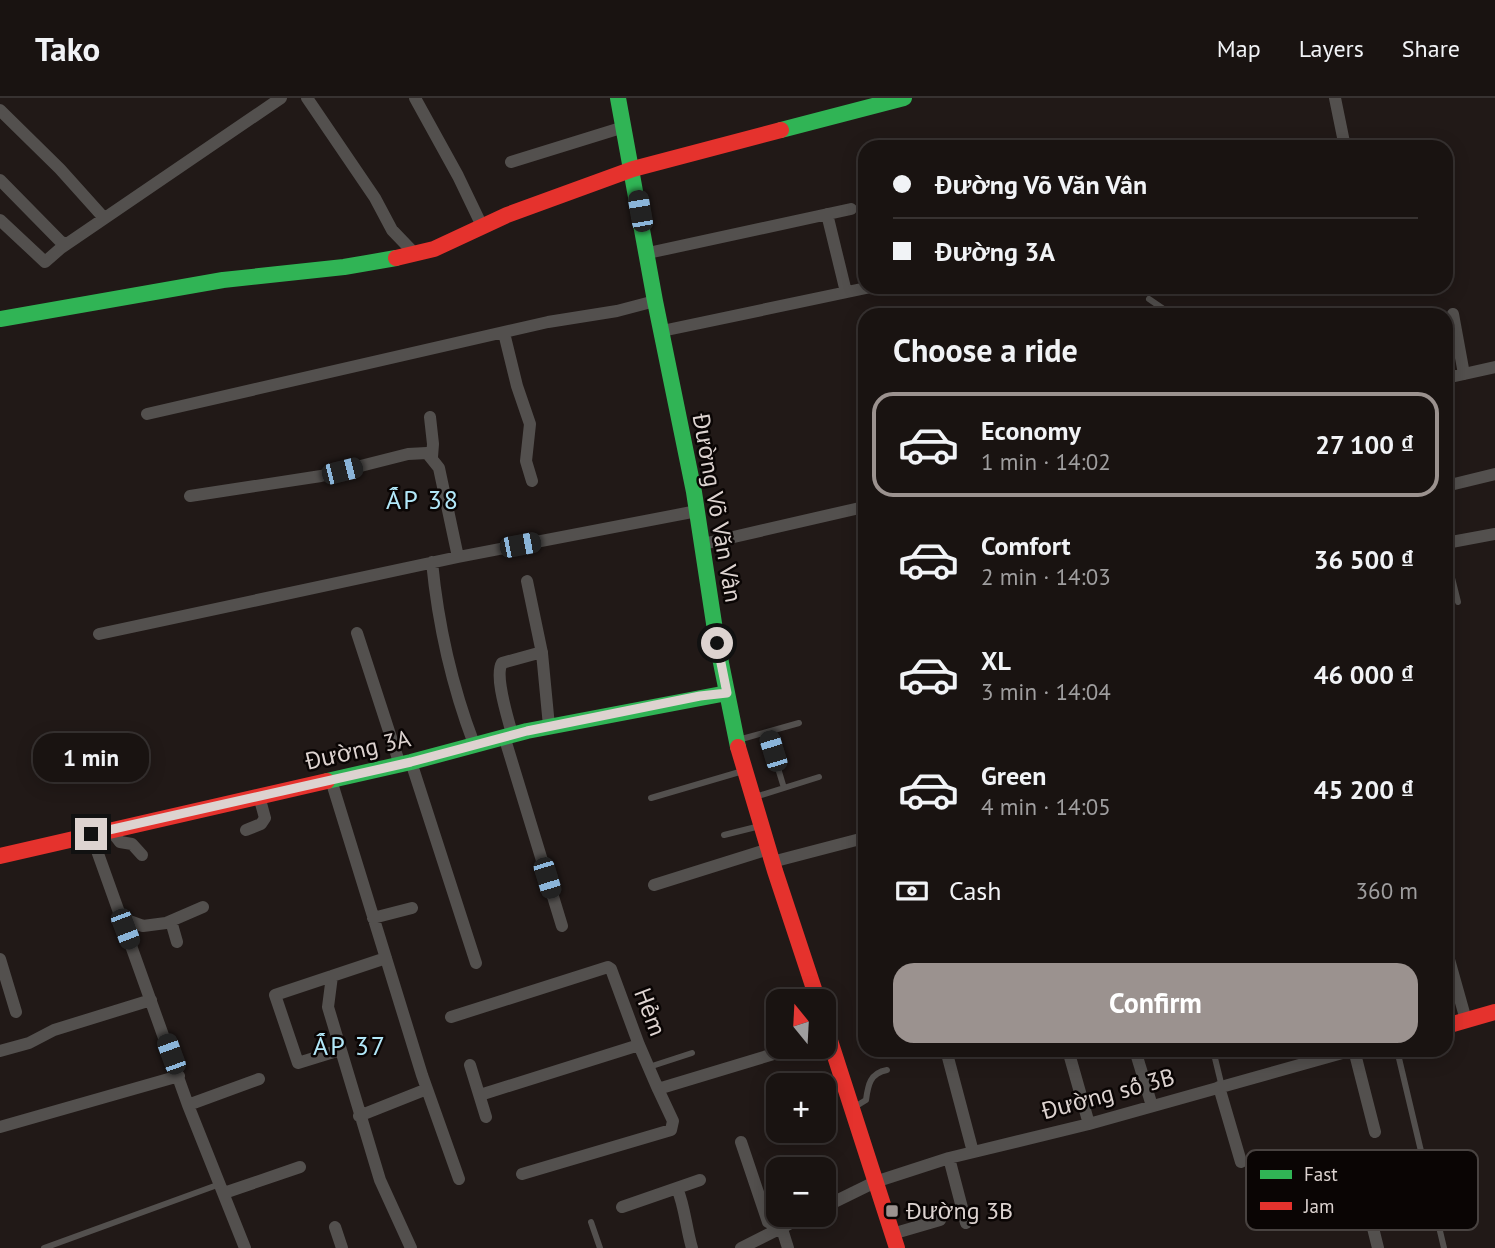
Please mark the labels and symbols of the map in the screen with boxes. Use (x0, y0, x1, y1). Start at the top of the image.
car (627, 188, 654, 234)
street label: Đường Võ Văn Vân (685, 410, 749, 605)
car (320, 456, 365, 486)
district label: ẤP 38 (386, 483, 460, 516)
car (498, 531, 543, 559)
route start (701, 627, 733, 659)
street label: Đường 3A (301, 722, 414, 777)
car (757, 728, 790, 774)
callout: 1 min (33, 732, 149, 782)
route end (75, 818, 107, 850)
car (531, 855, 564, 901)
car (108, 906, 143, 952)
street label: Hẻm (627, 983, 674, 1040)
north arrow (766, 989, 836, 1059)
district label: ẤP 37 (313, 1029, 387, 1062)
car (154, 1031, 189, 1077)
street label: Đường số 3B (1037, 1061, 1178, 1126)
legend (1246, 1150, 1478, 1230)
text: Fast (1304, 1162, 1338, 1186)
text: Jam (1303, 1194, 1334, 1218)
place label: Đường 3B (905, 1195, 1013, 1226)
marker: Đường 3B (884, 1203, 900, 1219)

